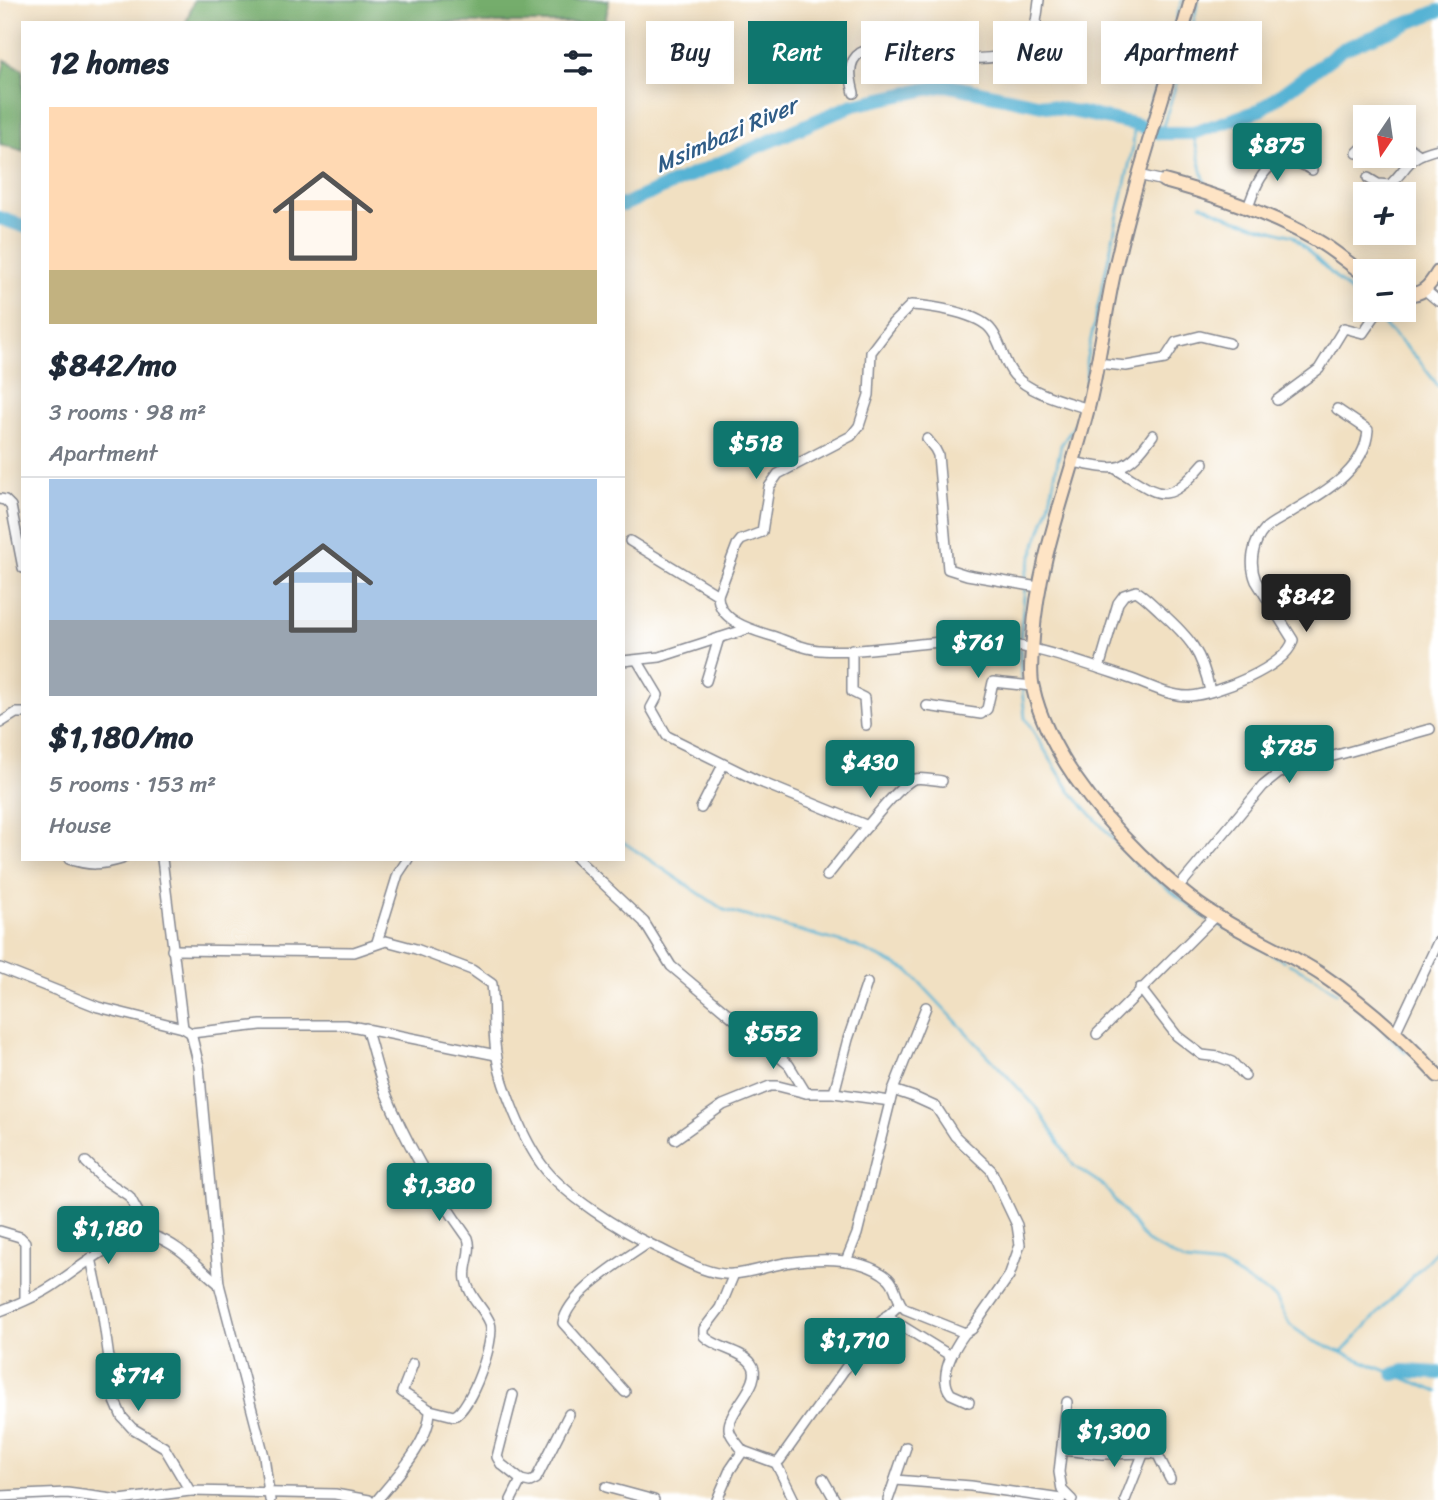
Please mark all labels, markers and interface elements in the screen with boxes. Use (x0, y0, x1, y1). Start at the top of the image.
chip: Buy (646, 21, 734, 84)
chip: Rent (748, 21, 847, 84)
chip: Filters (861, 21, 979, 84)
chip: New (993, 21, 1087, 84)
chip: Apartment (1101, 21, 1262, 84)
text: 12 homes (49, 36, 169, 90)
icon: filters (559, 44, 597, 82)
water label: Msimbazi River (648, 84, 807, 185)
north arrow (1353, 105, 1416, 168)
map controls (1353, 105, 1416, 322)
pin: $875 (1236, 124, 1318, 183)
text: $875 (1249, 125, 1305, 166)
icon: home (260, 153, 386, 279)
button: + (1353, 182, 1416, 245)
button: − (1353, 259, 1416, 322)
text: $842/mo (49, 338, 177, 392)
text: 3 rooms · 98 m² (49, 392, 206, 433)
pin: $518 (715, 421, 797, 481)
text: $518 (729, 423, 783, 464)
text: Apartment (49, 433, 158, 474)
icon: home (260, 525, 386, 651)
pin: $842 (1265, 574, 1347, 634)
text: $842 (1278, 576, 1335, 617)
pin: $761 (937, 620, 1019, 680)
text: $761 (952, 622, 1004, 663)
text: $1,180/mo (49, 710, 193, 764)
pin: $785 (1248, 726, 1330, 785)
text: $785 (1261, 727, 1317, 768)
pin: $430 (829, 740, 911, 800)
text: $430 (841, 742, 899, 783)
text: 5 rooms · 153 m² (49, 764, 216, 805)
text: House (49, 805, 111, 846)
pin: $552 (732, 1012, 814, 1071)
text: $552 (745, 1013, 801, 1054)
pin: $1,380 (382, 1164, 496, 1223)
text: $1,380 (403, 1165, 475, 1206)
pin: $1,180 (51, 1206, 165, 1266)
text: $1,180 (73, 1208, 143, 1249)
pin: $1,710 (798, 1318, 912, 1378)
text: $1,710 (820, 1320, 890, 1361)
pin: $714 (97, 1354, 179, 1413)
text: $714 (112, 1355, 164, 1396)
pin: $1,300 (1057, 1410, 1171, 1469)
text: $1,300 (1077, 1411, 1151, 1452)

